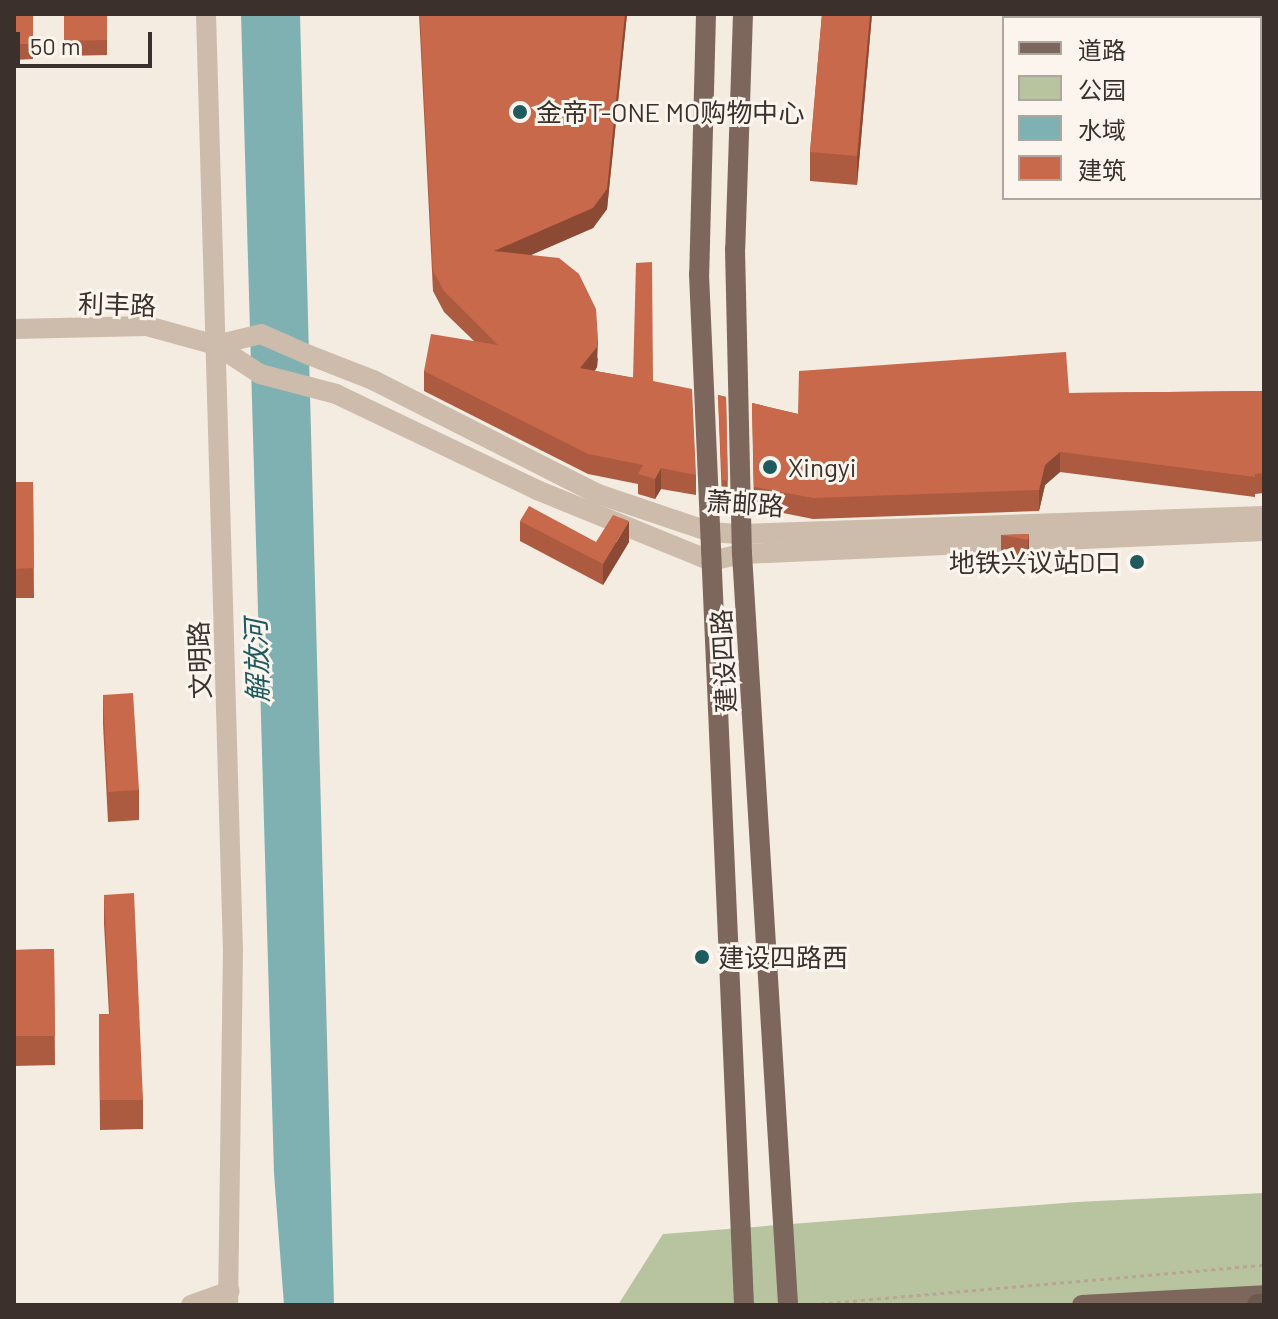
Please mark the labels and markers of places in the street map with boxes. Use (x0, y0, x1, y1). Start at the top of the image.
place label: 金帝T-ONE MO购物中心 (536, 96, 804, 128)
marker: 金帝T-ONE MO购物中心 (511, 103, 529, 121)
place label: Xingyi (788, 451, 856, 483)
marker: Xingyi (759, 456, 781, 478)
place label: 地铁兴议站D口 (949, 546, 1121, 578)
marker: 地铁兴议站D口 (1128, 553, 1146, 571)
place label: 建设四路西 (718, 941, 848, 973)
marker: 建设四路西 (693, 948, 711, 966)

